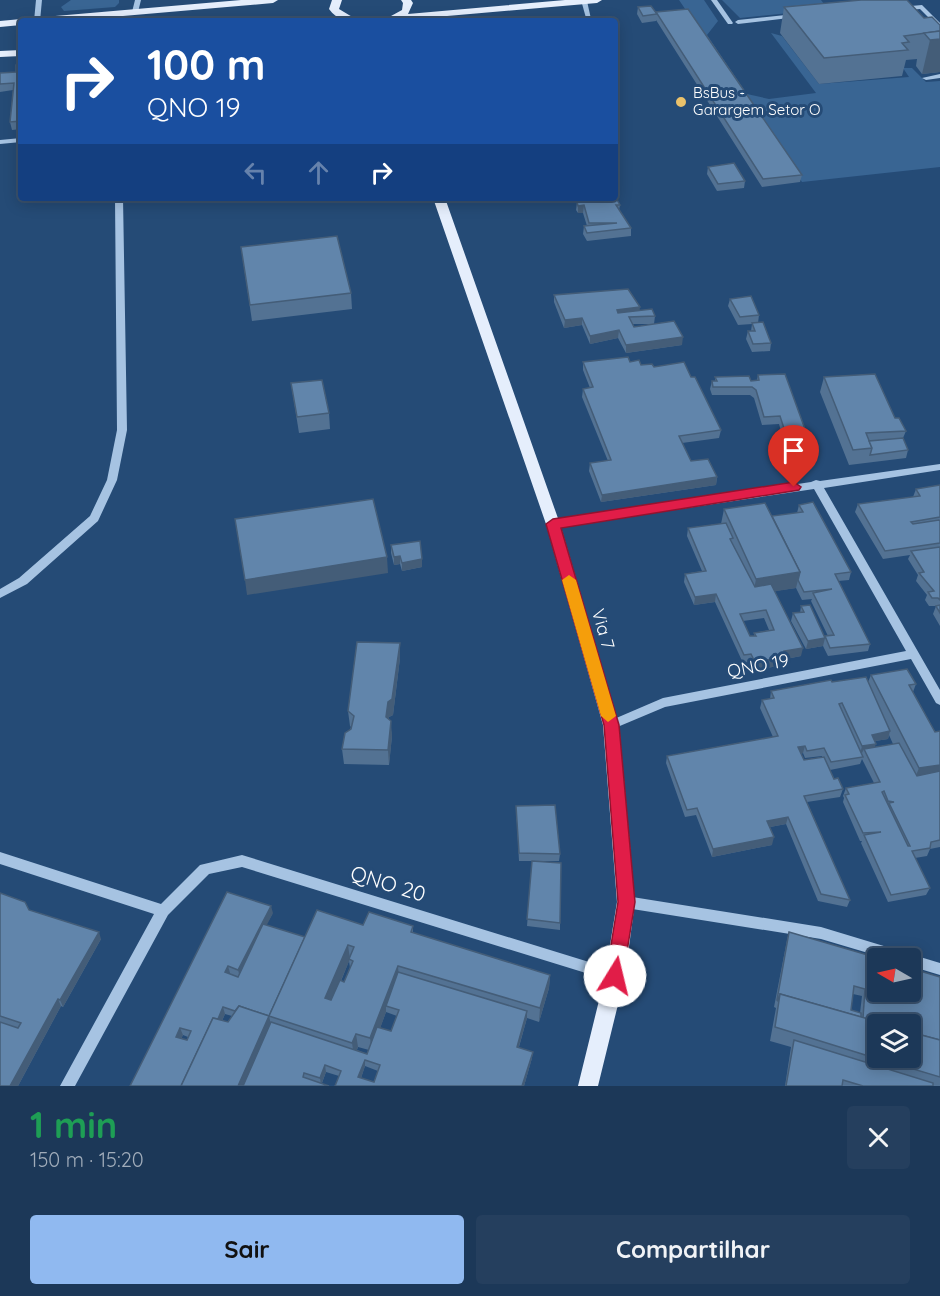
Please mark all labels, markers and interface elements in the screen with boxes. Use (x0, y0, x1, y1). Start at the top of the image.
text: 100 m (147, 38, 265, 91)
icon: right (48, 42, 126, 120)
place label: BsBus - Garargem Setor O (693, 83, 821, 119)
text: QNO 19 (147, 90, 241, 124)
marker: BsBus - Garargem Setor O (674, 95, 688, 109)
icon: left (239, 156, 272, 189)
icon: ahead (302, 156, 335, 189)
icon: right (365, 156, 398, 189)
pin (768, 425, 819, 487)
icon: arrive (777, 434, 810, 467)
street label: Via 7 (587, 606, 620, 652)
street label: QNO 19 (725, 648, 791, 683)
street label: QNO 20 (347, 859, 429, 907)
position arrow (583, 944, 647, 1008)
north arrow (867, 948, 921, 1002)
map controls (867, 948, 921, 1068)
button: layers (867, 1014, 921, 1068)
text: 1 min (30, 1102, 117, 1147)
button: close (847, 1106, 910, 1169)
text: 150 m · 15:20 (30, 1147, 144, 1172)
button: Sair (30, 1215, 464, 1284)
button: Compartilhar (476, 1215, 910, 1284)

